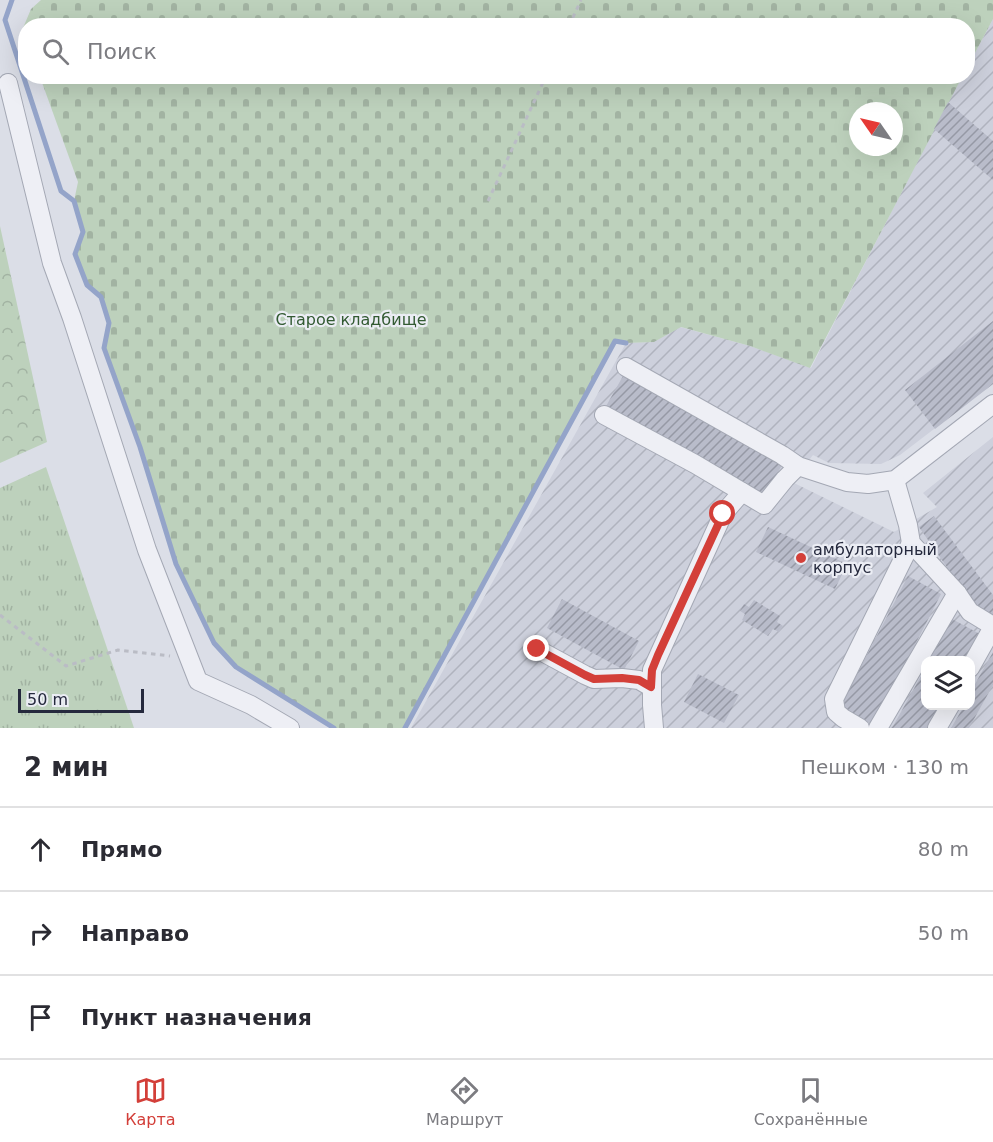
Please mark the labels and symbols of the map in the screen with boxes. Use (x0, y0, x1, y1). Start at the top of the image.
north arrow (849, 102, 903, 156)
park label: Старое кладбище (275, 310, 427, 329)
route start (709, 500, 735, 526)
place label: амбулаторный корпус (813, 540, 937, 577)
marker: амбулаторный корпус (794, 551, 808, 565)
route end (523, 635, 549, 661)
scale bar (18, 686, 144, 714)

